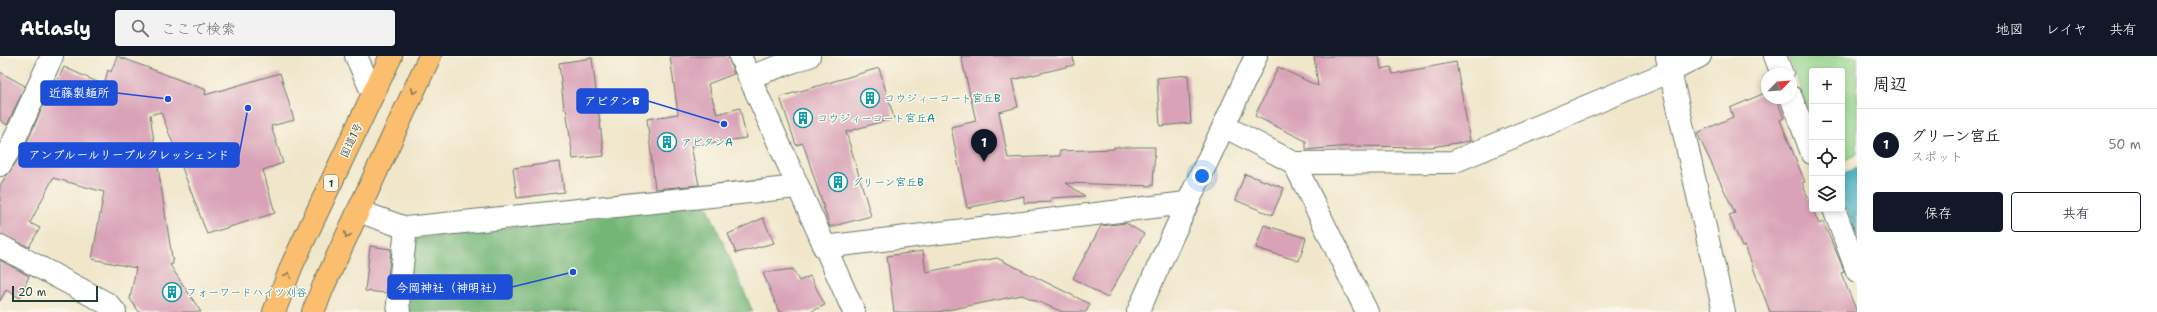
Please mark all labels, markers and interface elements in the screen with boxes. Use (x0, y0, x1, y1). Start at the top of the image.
search box (115, 10, 395, 46)
text: Atlasly (20, 16, 91, 41)
icon: search (129, 17, 151, 39)
text: ここで検索 (161, 19, 236, 39)
text: 地図 (1996, 20, 2024, 38)
text: レイヤ (2046, 20, 2087, 38)
text: 共有 (2109, 20, 2137, 38)
north arrow (1761, 68, 1797, 104)
map controls (1809, 68, 1845, 212)
button: + (1809, 68, 1845, 104)
text: 周辺 (1873, 73, 1907, 95)
callout: 近藤製麺所 (41, 81, 117, 105)
text: 近藤製麺所 (49, 85, 110, 101)
one-way arrow (411, 87, 419, 95)
building icon: コウジィーコート宮丘B (859, 87, 881, 109)
callout: アビタンB (577, 89, 648, 113)
place label: コウジィーコート宮丘B (884, 91, 1001, 106)
text: アビタンB (584, 93, 640, 109)
button: − (1809, 104, 1845, 140)
building icon: コウジィーコート宮丘A (792, 107, 814, 129)
place label: コウジィーコート宮丘A (817, 111, 935, 126)
street label: 国道1号 (337, 120, 366, 160)
text: グリーン宮丘 (1911, 126, 2000, 146)
pin: 1 (971, 129, 997, 162)
building icon: アビタンA (656, 131, 678, 153)
place label: アビタンA (681, 135, 733, 150)
text: 1 (1883, 136, 1889, 153)
text: 50 m (2108, 136, 2141, 153)
button: locate (1809, 140, 1845, 176)
callout: アンブルールリーブルクレッシェンド (19, 143, 239, 167)
text: アンブルールリーブルクレッシェンド (28, 147, 230, 163)
text: スポット (1911, 148, 1963, 165)
your location (1192, 166, 1212, 186)
building icon: グリーン宮丘B (827, 171, 849, 193)
road number: 1 (324, 175, 338, 191)
place label: グリーン宮丘B (852, 175, 924, 190)
button: layers (1809, 176, 1845, 212)
button: 保存 (1873, 192, 2003, 232)
button: 共有 (2011, 192, 2141, 232)
one-way arrow (344, 230, 352, 238)
one-way arrow (283, 272, 291, 279)
callout: 今岡神社（神明社） (388, 275, 512, 299)
text: 今岡神社（神明社） (396, 280, 504, 296)
building icon: フォーワードハイツ刈谷 (161, 281, 183, 303)
scale bar (12, 284, 98, 303)
text: 20 m (18, 285, 46, 300)
place label: フォーワードハイツ刈谷 (186, 285, 307, 300)

